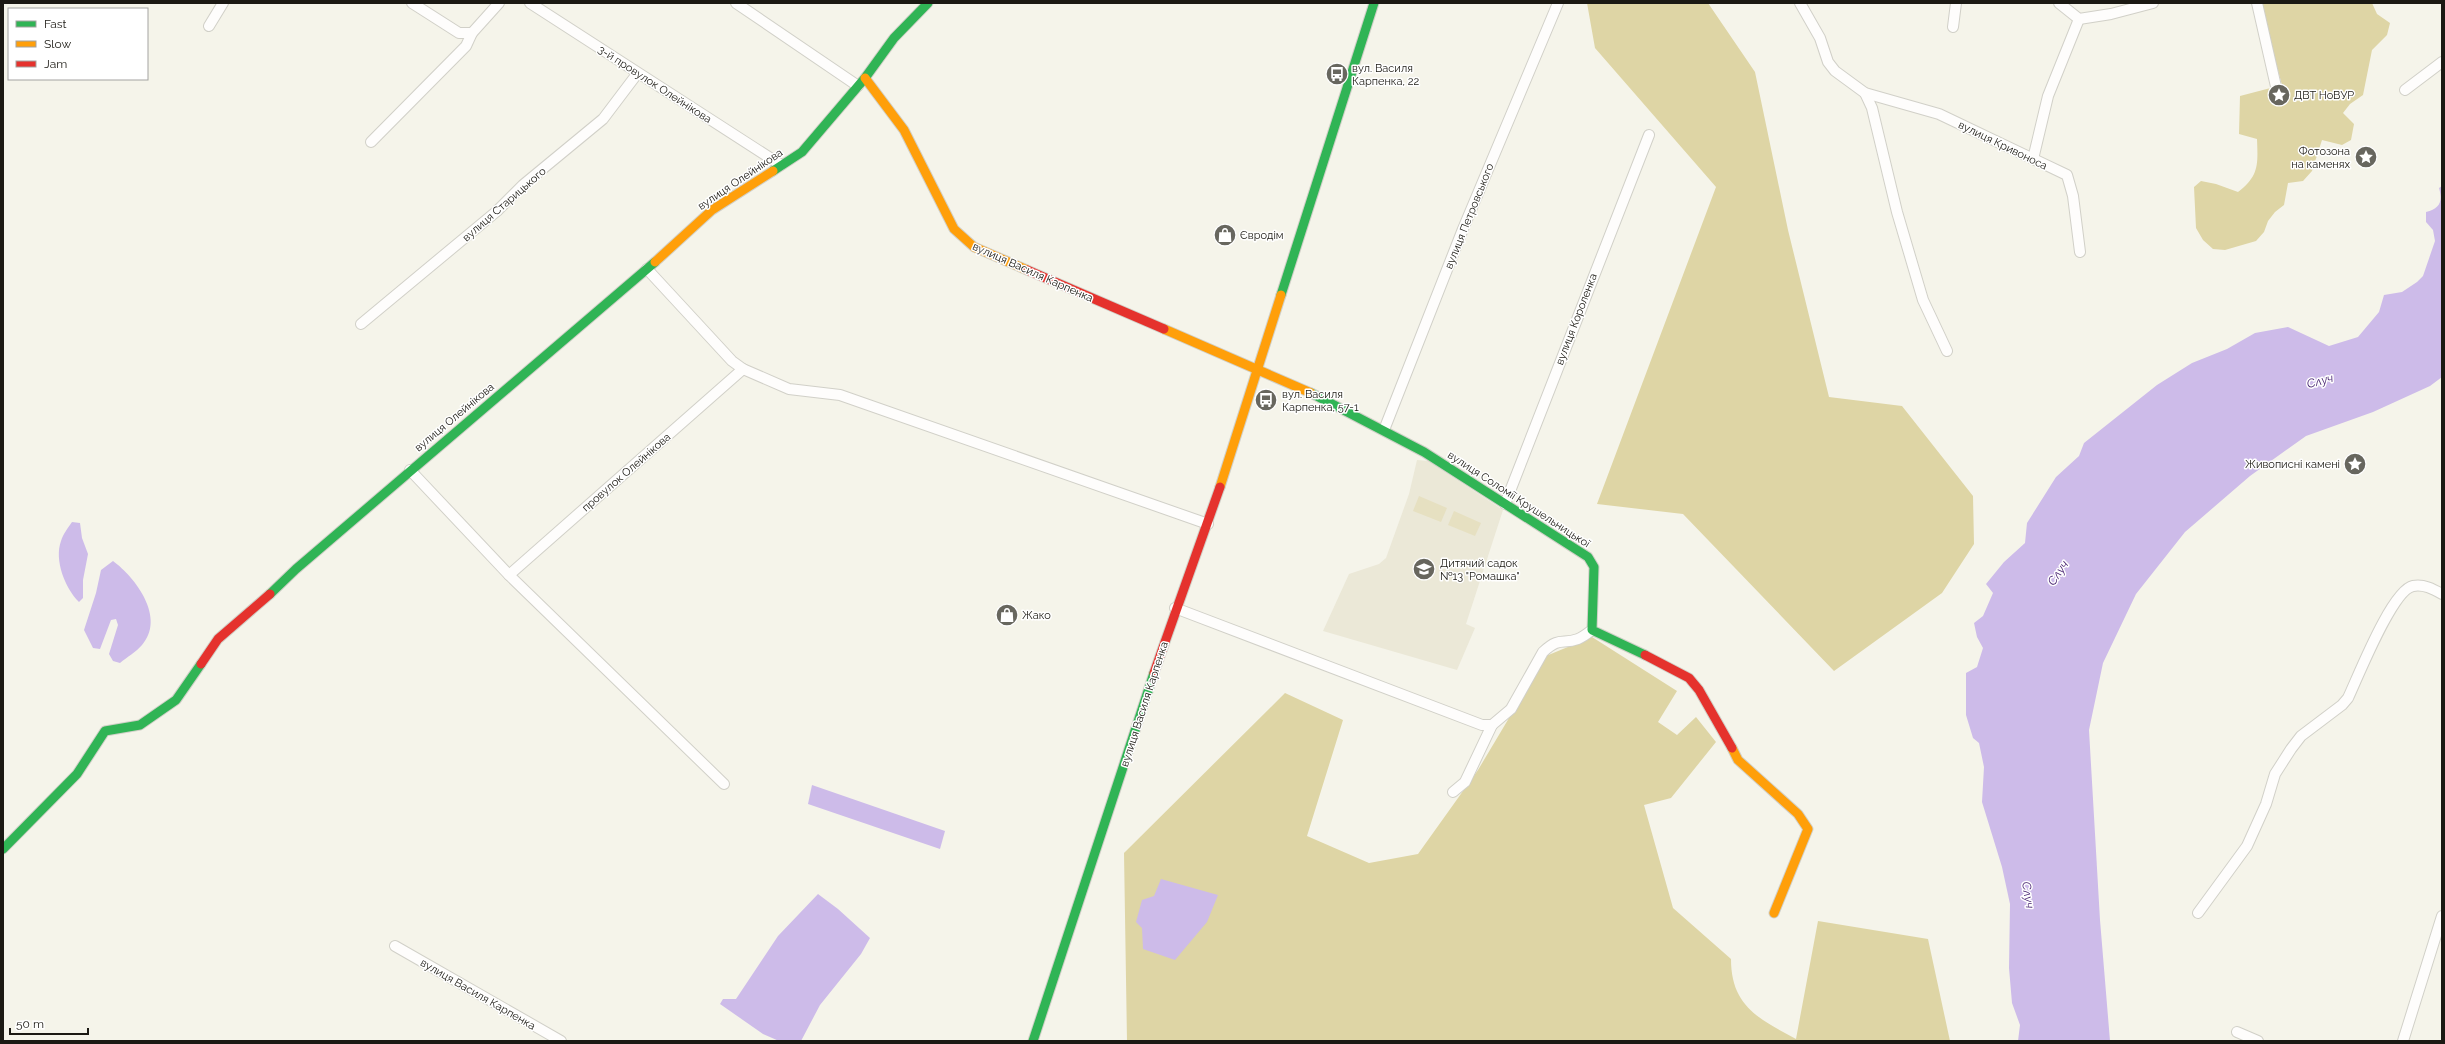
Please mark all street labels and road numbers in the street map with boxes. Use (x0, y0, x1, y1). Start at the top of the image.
street label: 3-й провулок Олейнікова (596, 43, 714, 126)
street label: вулиця Кривоноса (1956, 118, 2049, 173)
street label: вулиця Олейнікова (695, 146, 785, 213)
street label: вулиця Петровського (1442, 161, 1497, 271)
street label: вулиця Старицького (460, 164, 549, 244)
street label: вулиця Василя Карпенка (970, 240, 1095, 305)
street label: вулиця Короленка (1553, 272, 1600, 367)
street label: вулиця Олейнікова (412, 380, 497, 454)
street label: провулок Олейнікова (579, 430, 673, 514)
street label: вулиця Соломії Крушельницької (1445, 448, 1593, 551)
street label: вулиця Василя Карпенка (1118, 640, 1171, 768)
street label: вулиця Василя Карпенка (418, 956, 538, 1033)

